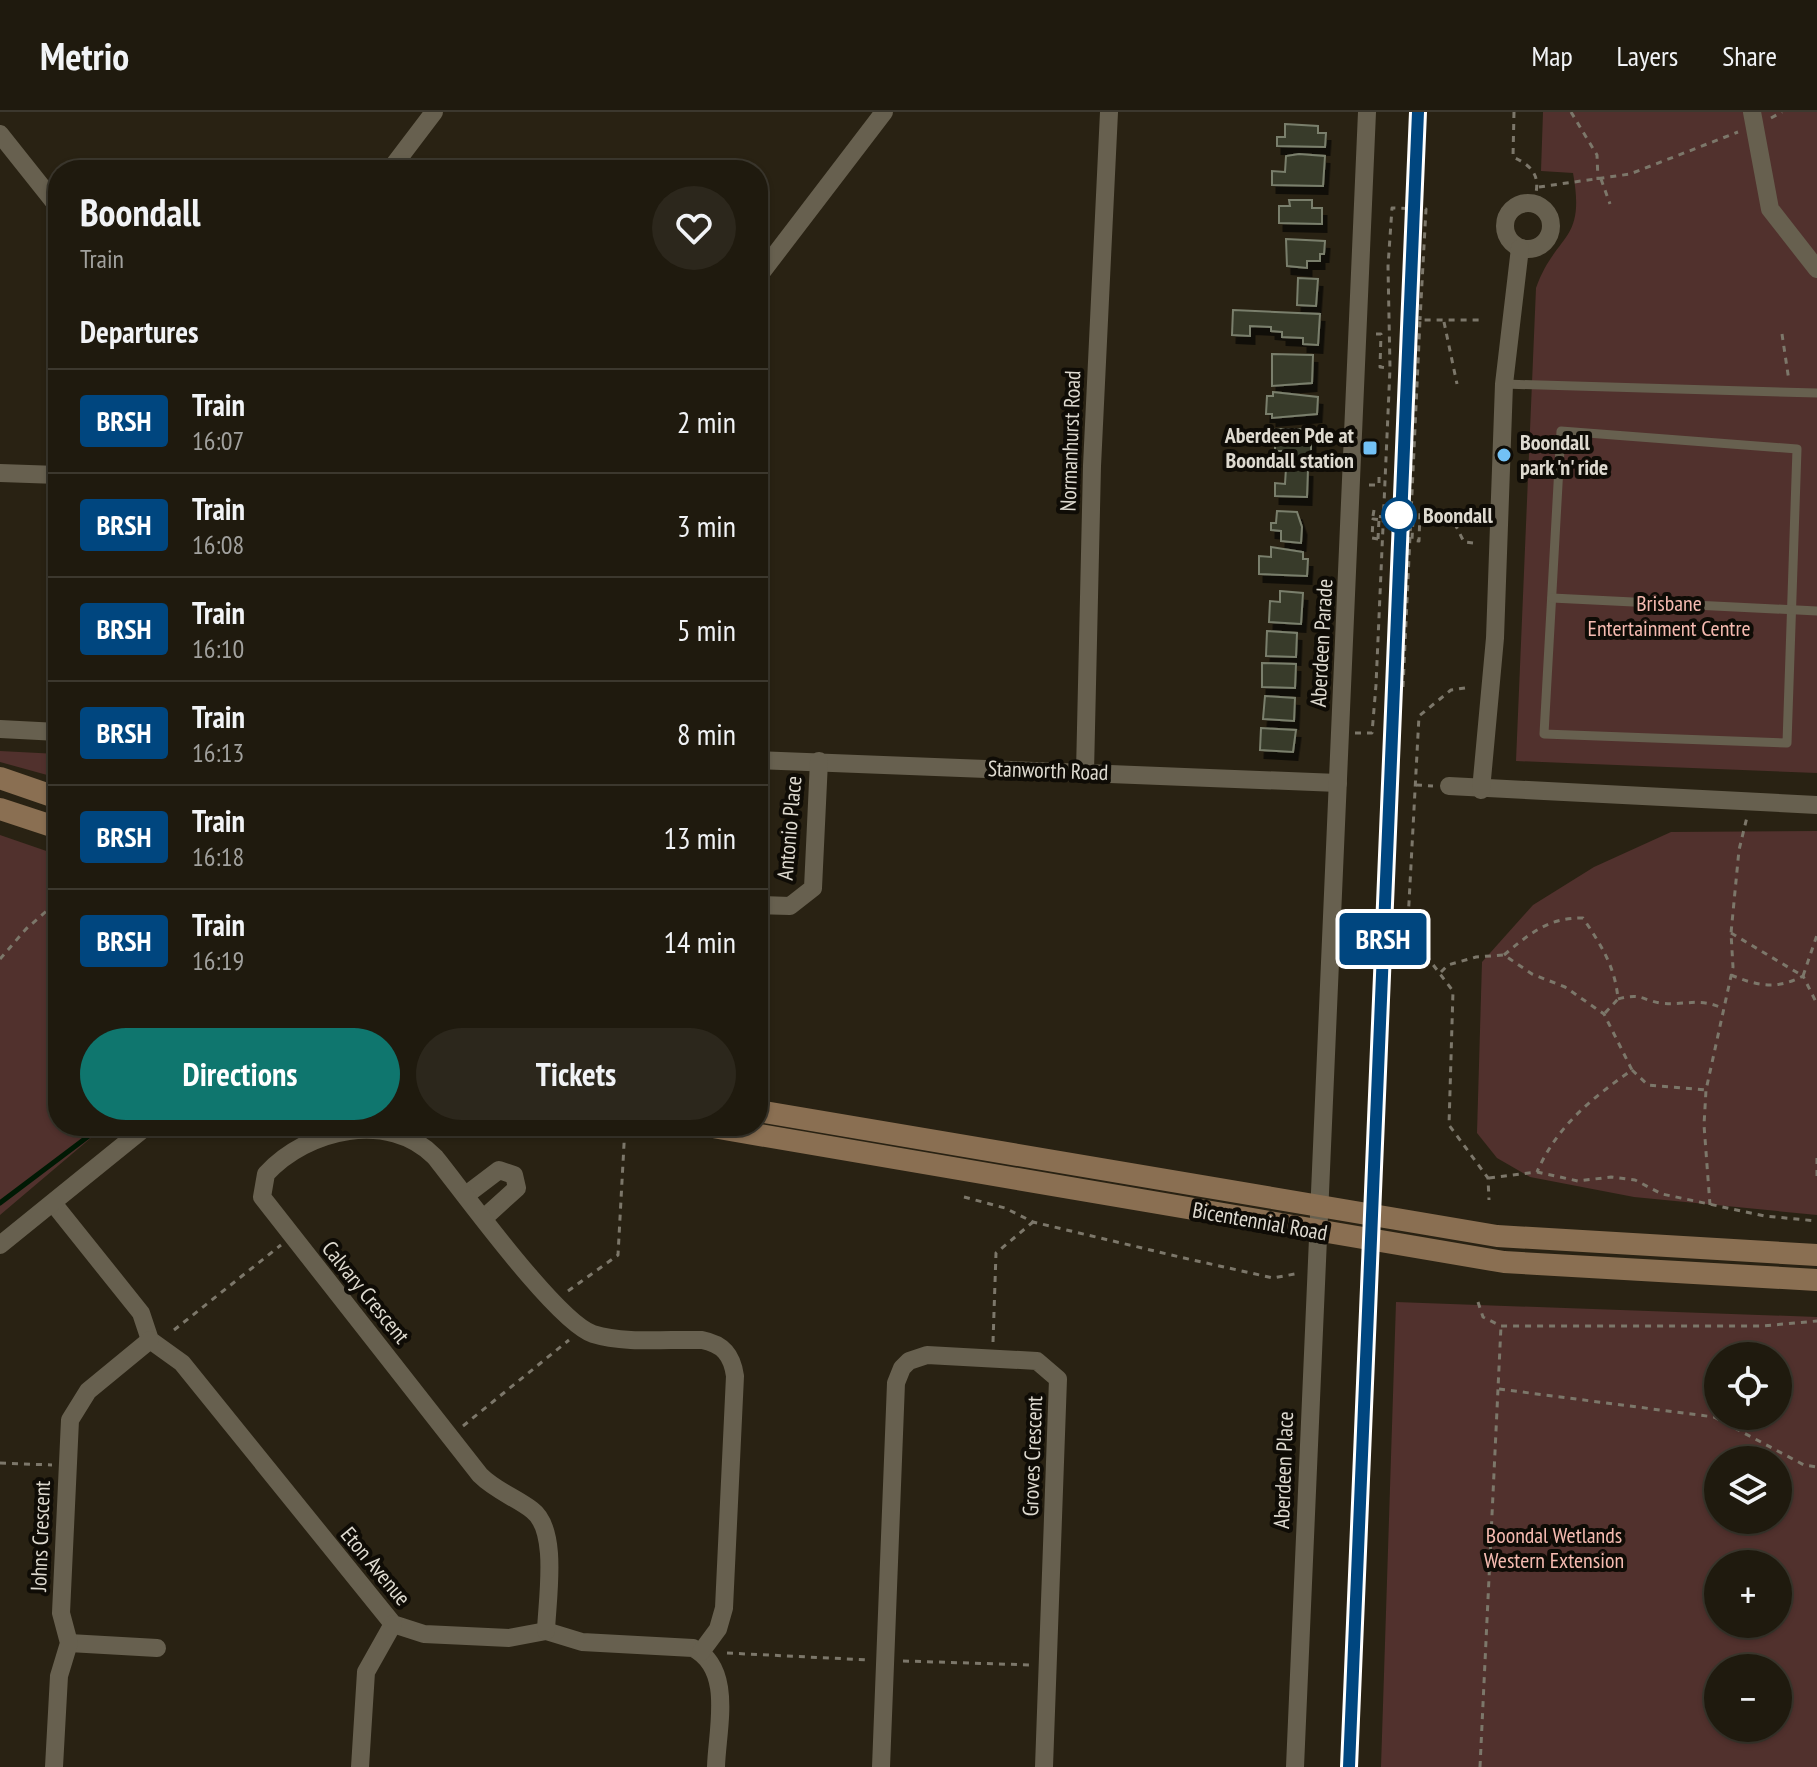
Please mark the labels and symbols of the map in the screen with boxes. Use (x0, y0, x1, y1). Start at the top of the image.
street label: Normanhurst Road (1054, 370, 1086, 512)
place label: Aberdeen Pde at Boondall station (1224, 421, 1355, 474)
place label: Boondall park 'n' ride (1520, 428, 1608, 481)
marker: Aberdeen Pde at Boondall station (1361, 439, 1379, 457)
marker: Boondall park 'n' ride (1495, 446, 1513, 464)
marker: Boondall (1382, 498, 1416, 532)
place label: Boondall (1423, 501, 1493, 529)
street label: Aberdeen Parade (1304, 578, 1338, 708)
park label: Brisbane Entertainment Centre (1587, 589, 1751, 642)
street label: Stanworth Road (987, 754, 1109, 786)
street label: Antonio Place (771, 775, 807, 881)
line badge: BRSH (1327, 913, 1439, 965)
street label: Bicentennial Road (1190, 1195, 1330, 1247)
street label: Calvary Crescent (316, 1235, 416, 1349)
street label: Groves Crescent (1016, 1395, 1048, 1517)
street label: Aberdeen Place (1267, 1411, 1299, 1529)
street label: Johns Crescent (24, 1480, 56, 1593)
street label: Eton Avenue (335, 1521, 417, 1611)
park label: Boondal Wetlands Western Extension (1484, 1521, 1624, 1574)

